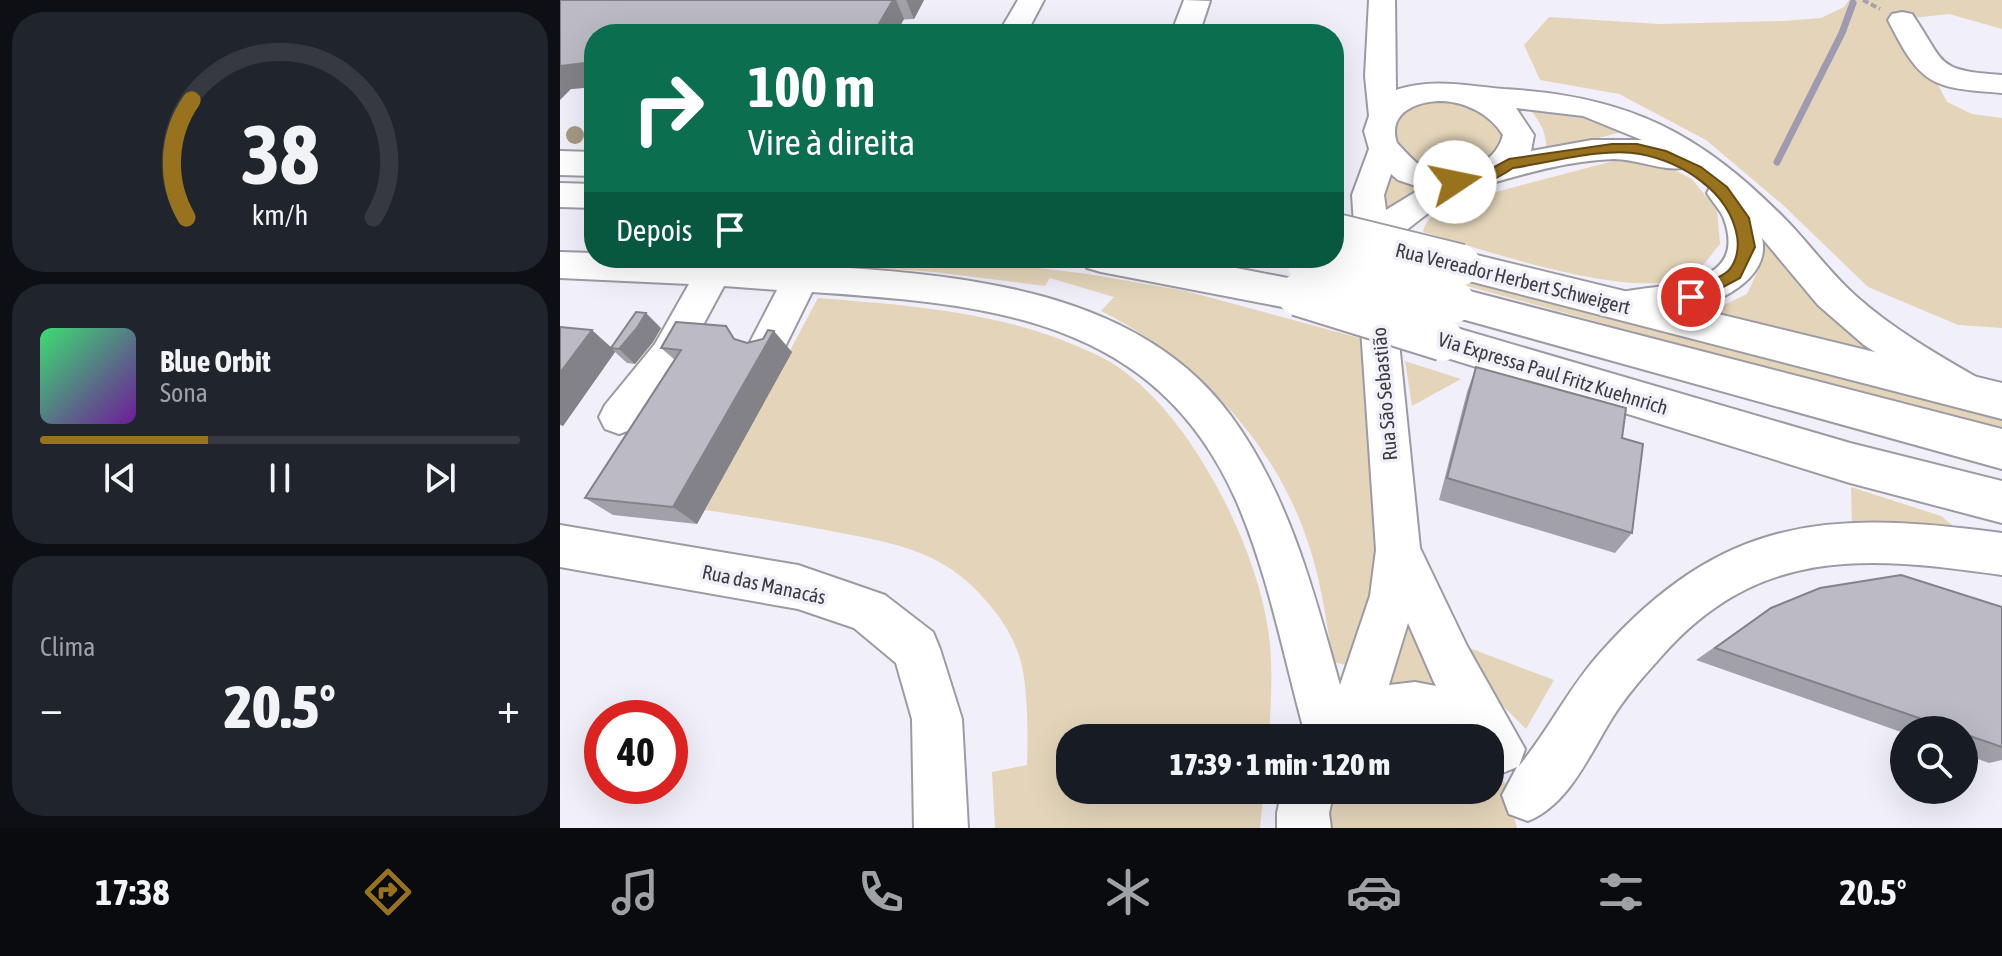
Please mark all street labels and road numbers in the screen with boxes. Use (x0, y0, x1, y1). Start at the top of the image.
street label: Rua Vereador Herbert Schweigert (1393, 238, 1633, 318)
street label: Rua São Sebastião (1367, 326, 1401, 462)
street label: Via Expressa Paul Fritz Kuehnrich (1435, 327, 1671, 419)
street label: Rua das Manacás (700, 560, 828, 608)

